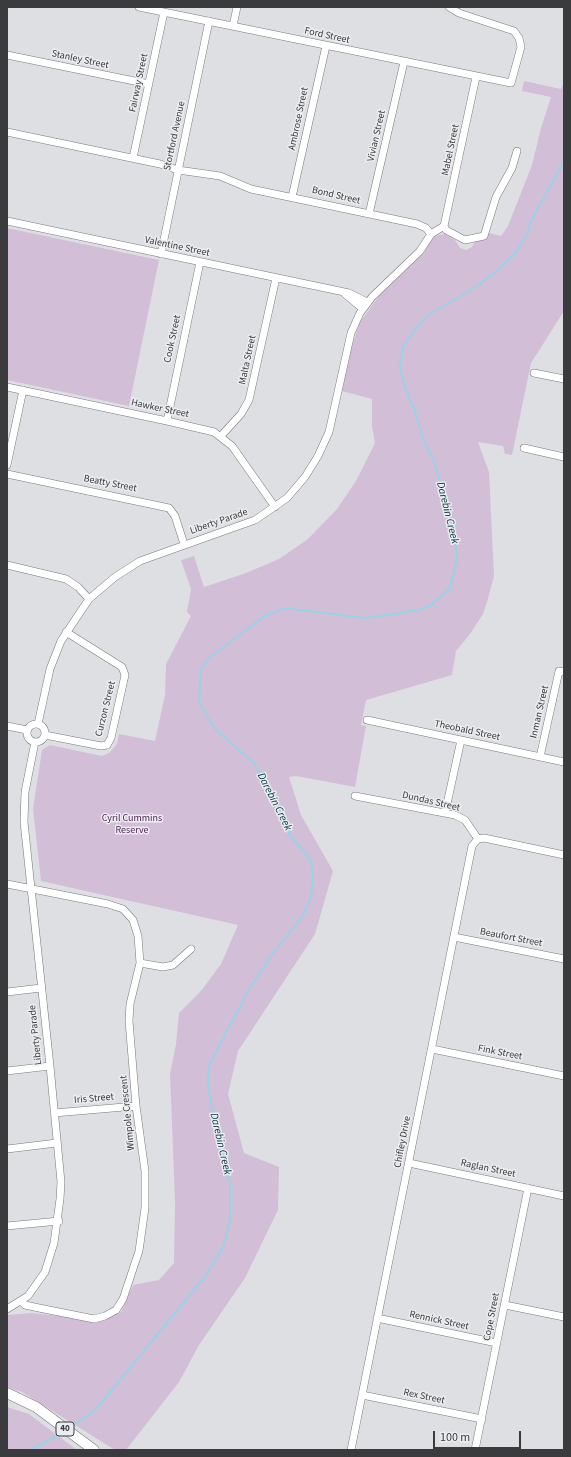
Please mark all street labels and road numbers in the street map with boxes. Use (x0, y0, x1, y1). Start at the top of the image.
street label: Ford Street (303, 25, 351, 47)
street label: Stanley Street (50, 48, 110, 72)
street label: Fairway Street (127, 53, 151, 113)
street label: Ambrose Street (286, 86, 312, 152)
street label: Stortford Avenue (162, 100, 188, 172)
street label: Vivian Street (365, 109, 389, 163)
street label: Mabel Street (440, 123, 462, 177)
street label: Bond Street (311, 185, 361, 207)
street label: Valentine Street (143, 234, 211, 260)
street label: Cook Street (162, 314, 184, 364)
street label: Malta Street (237, 334, 259, 386)
street label: Hawker Street (130, 397, 190, 421)
street label: Beatty Street (82, 473, 138, 495)
street label: Liberty Parade (188, 506, 250, 538)
street label: Curzon Street (93, 680, 119, 738)
street label: Inman Street (528, 684, 552, 740)
street label: Theobald Street (433, 718, 501, 744)
street label: Dundas Street (401, 790, 461, 814)
street label: Beaufort Street (479, 926, 543, 950)
street label: Liberty Parade (27, 1004, 45, 1066)
street label: Fink Street (477, 1043, 523, 1063)
street label: Wimpole Crescent (118, 1075, 138, 1151)
street label: Iris Street (74, 1091, 114, 1107)
street label: Chifley Drive (392, 1115, 414, 1169)
street label: Raglan Street (459, 1157, 517, 1181)
street label: Cope Street (481, 1292, 503, 1342)
street label: Rennick Street (408, 1309, 470, 1333)
street label: Rex Street (402, 1387, 446, 1407)
road number: 40 (56, 1422, 74, 1436)

